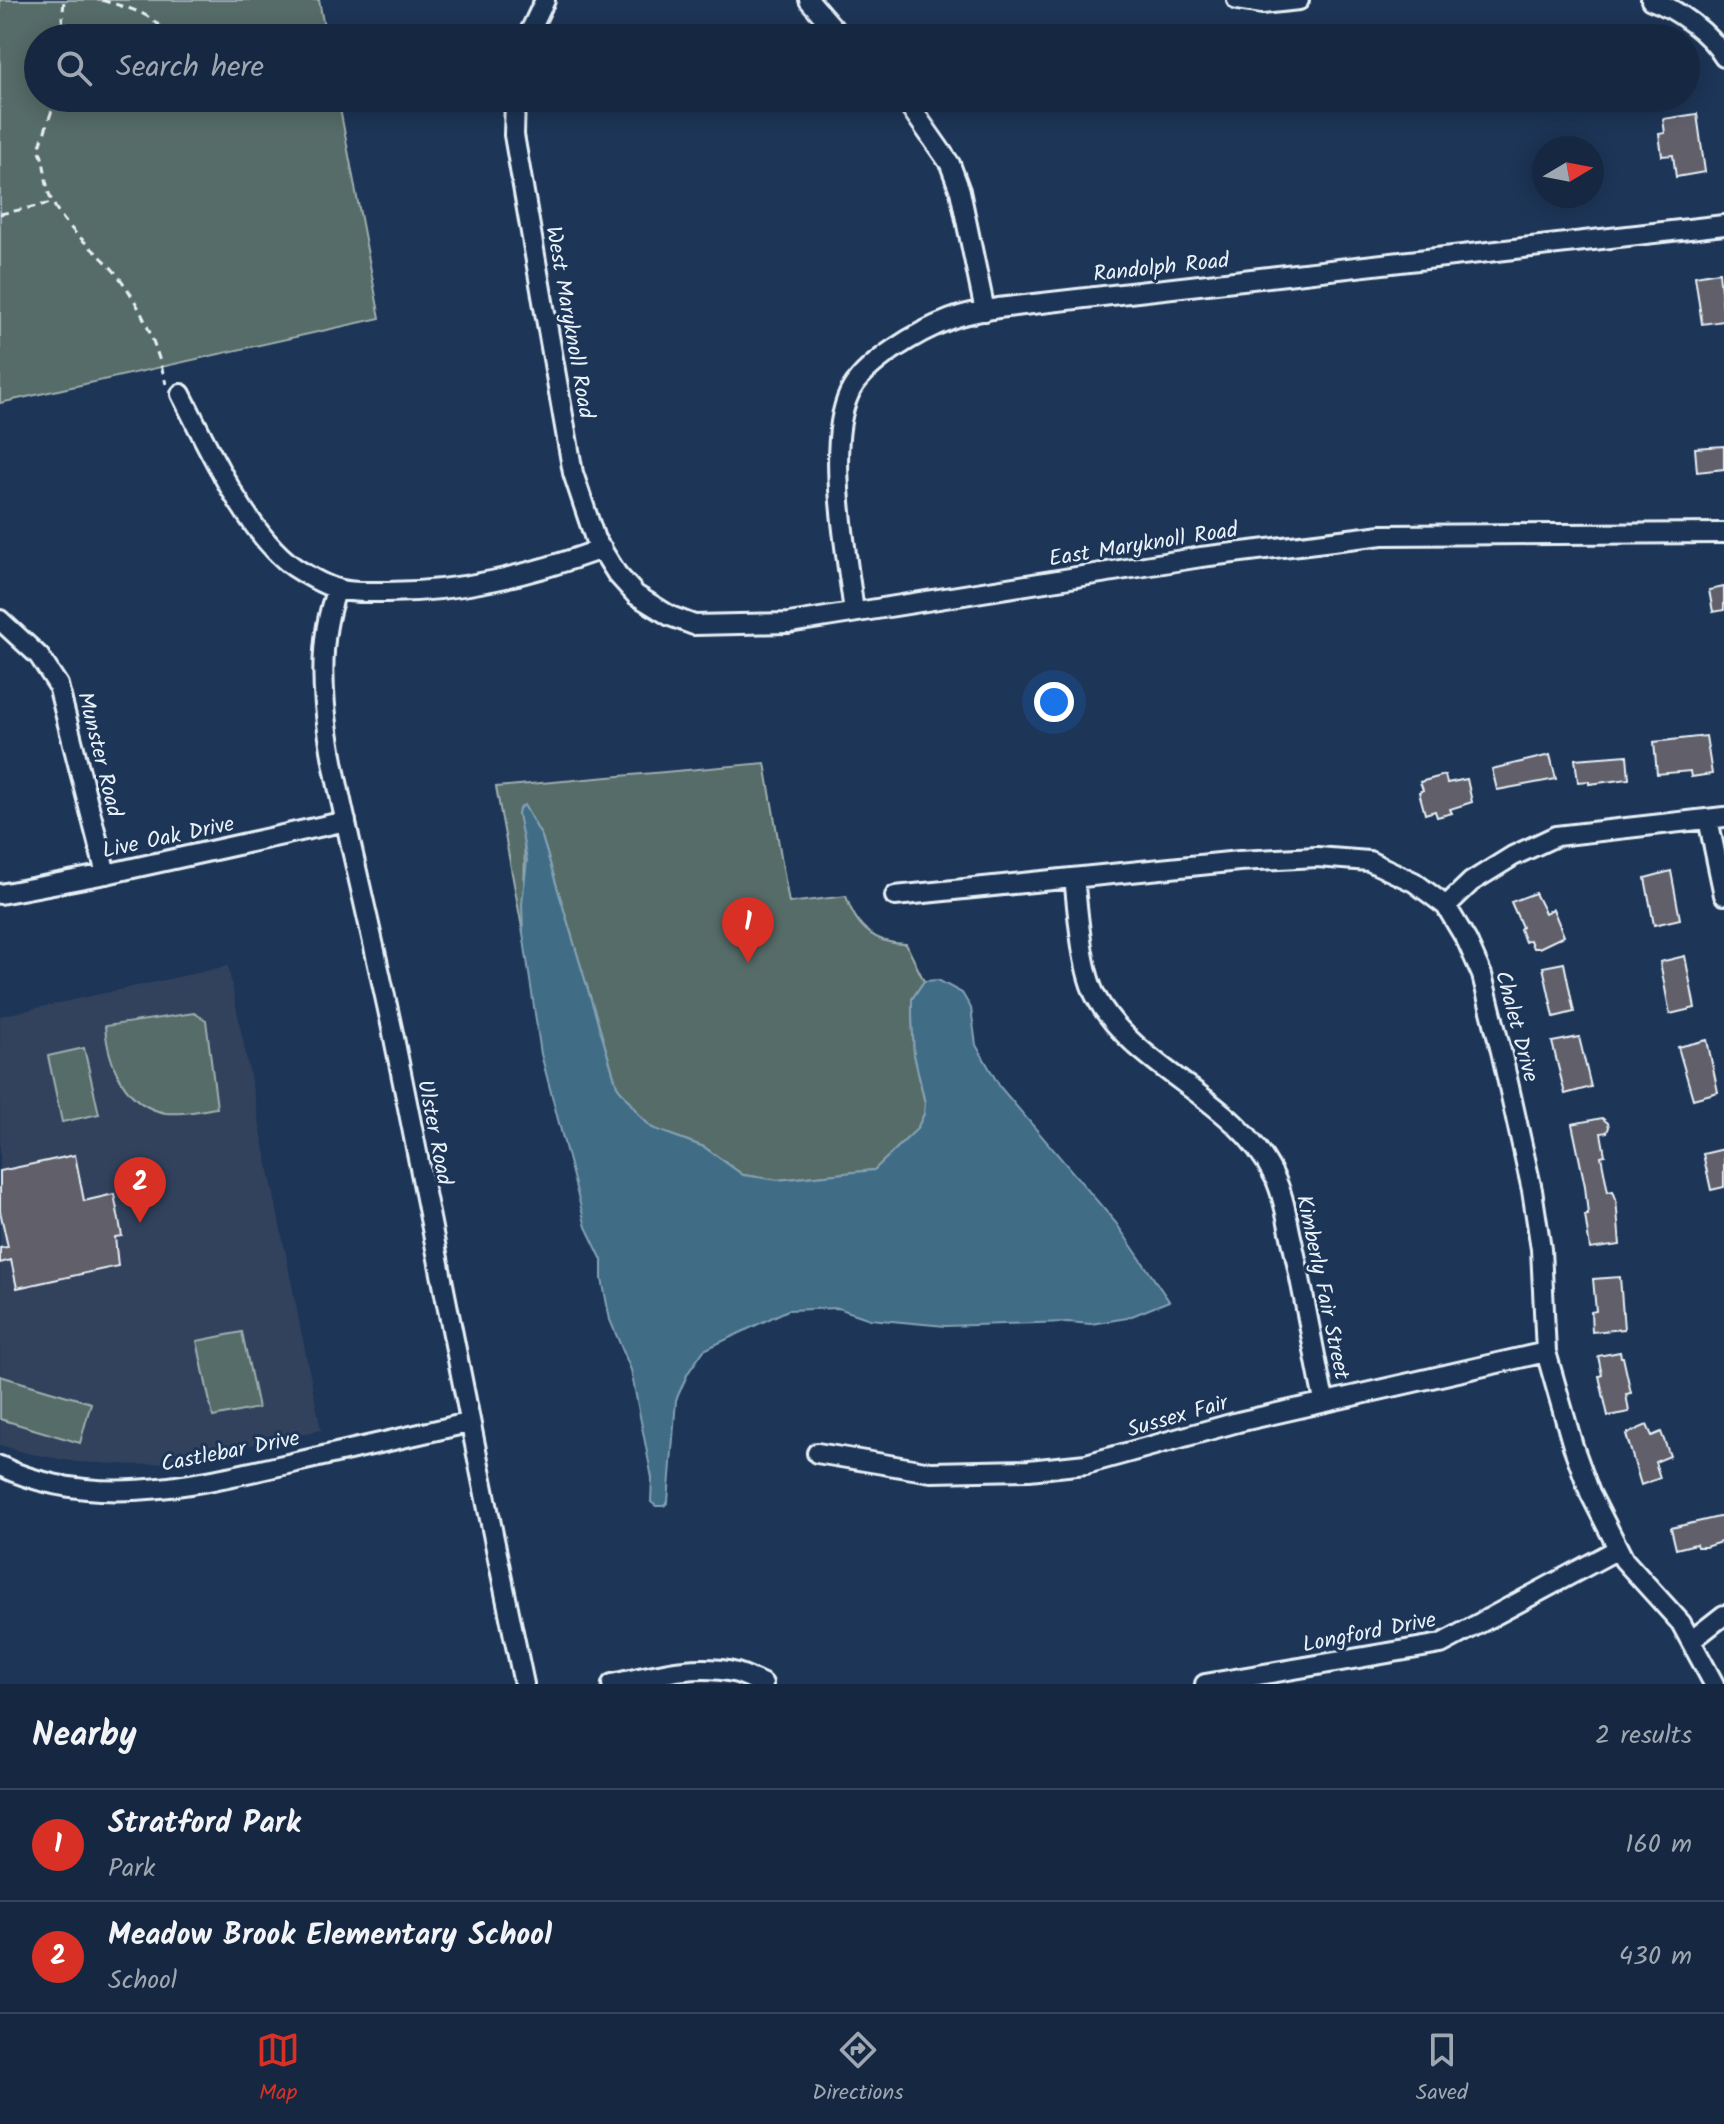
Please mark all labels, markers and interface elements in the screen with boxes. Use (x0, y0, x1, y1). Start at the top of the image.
search box (24, 24, 1700, 112)
text: Search here (116, 44, 264, 92)
icon: search (52, 46, 96, 90)
north arrow (1532, 136, 1604, 208)
street label: West Maryknoll Road (534, 223, 603, 422)
street label: Randolph Road (1092, 244, 1232, 293)
street label: East Maryknoll Road (1046, 513, 1241, 578)
your location (1034, 682, 1074, 722)
street label: Munster Road (66, 688, 131, 822)
street label: Live Oak Drive (99, 807, 238, 870)
pin: 1 (722, 897, 774, 963)
street label: Chalet Drive (1484, 967, 1547, 1086)
street label: Ulster Road (406, 1077, 461, 1189)
pin: 2 (114, 1157, 166, 1223)
street label: Kimberly Fair Street (1285, 1192, 1358, 1384)
street label: Sussex Fair (1123, 1386, 1234, 1448)
street label: Castlebar Drive (158, 1422, 303, 1483)
street label: Longford Drive (1300, 1603, 1439, 1664)
text: Nearby (32, 1709, 137, 1763)
text: 2 results (1595, 1715, 1692, 1757)
text: Stratford Park (108, 1800, 301, 1848)
text: 1 (54, 1824, 62, 1866)
text: 160 m (1625, 1824, 1692, 1866)
text: Park (108, 1848, 155, 1890)
text: Meadow Brook Elementary School (108, 1912, 552, 1960)
text: 2 (50, 1936, 66, 1978)
text: 430 m (1619, 1936, 1692, 1978)
text: School (108, 1960, 177, 2002)
tab: Map (256, 2028, 300, 2111)
tab: Directions (812, 2028, 904, 2111)
tab: Saved (1416, 2028, 1468, 2111)

